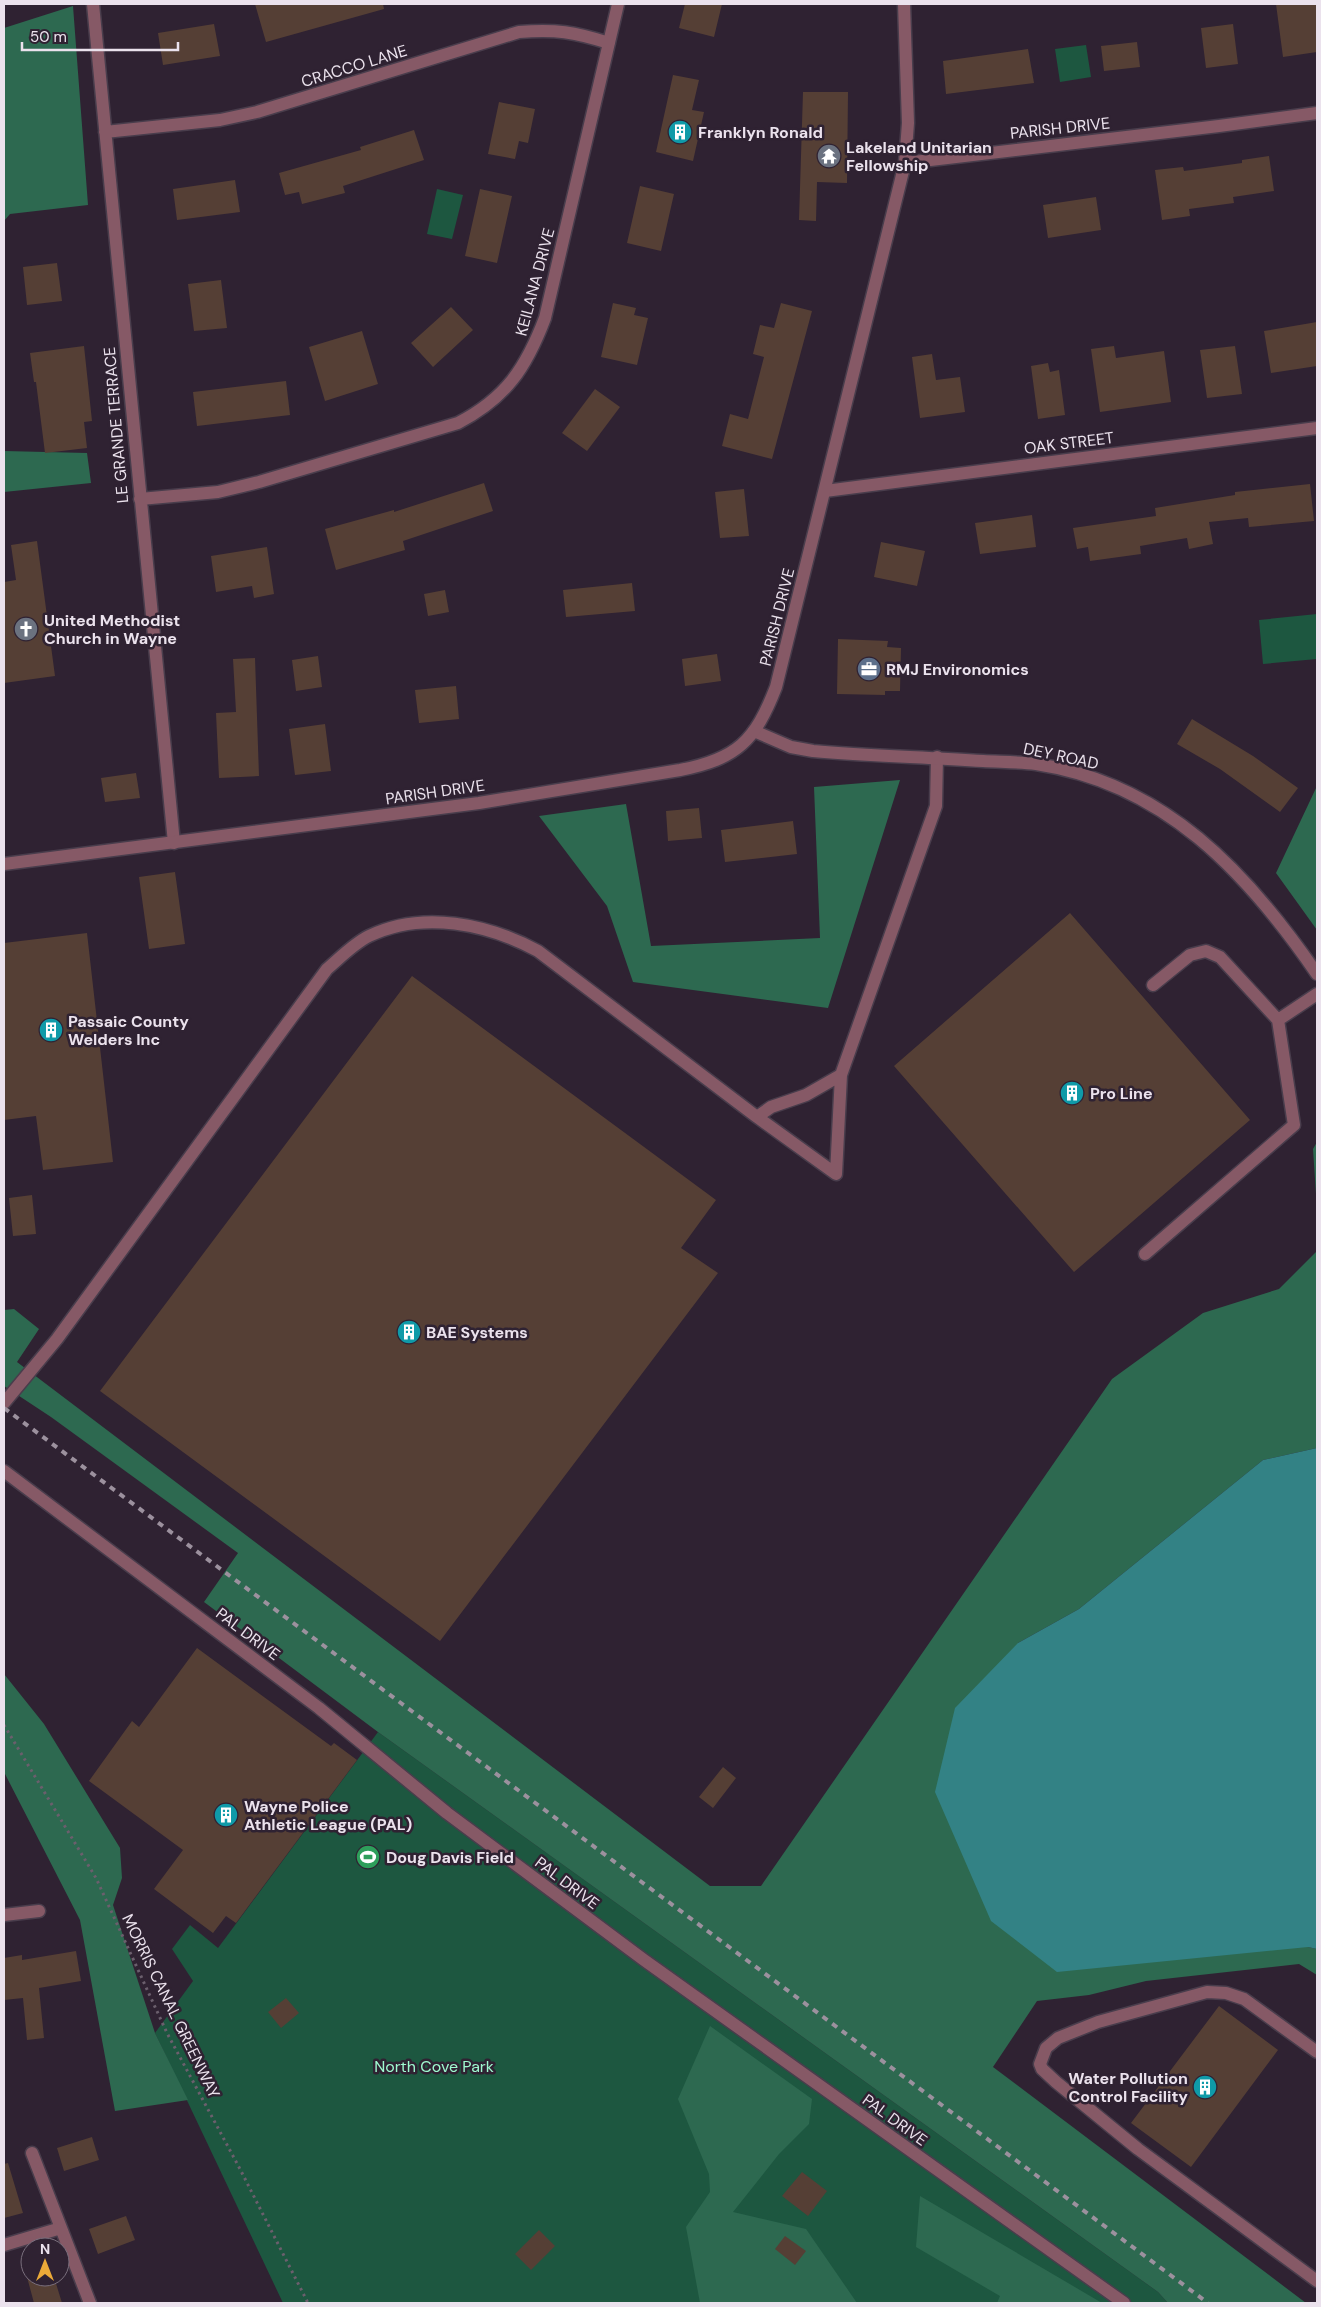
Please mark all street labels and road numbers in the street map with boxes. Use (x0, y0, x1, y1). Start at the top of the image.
street label: CRACCO LANE (298, 40, 410, 92)
street label: PARISH DRIVE (1009, 112, 1111, 144)
street label: KEILANA DRIVE (510, 226, 560, 338)
street label: LE GRANDE TERRACE (99, 346, 133, 504)
street label: OAK STREET (1023, 427, 1115, 459)
street label: PARISH DRIVE (755, 566, 799, 668)
street label: DEY ROAD (1021, 738, 1101, 774)
street label: PARISH DRIVE (384, 775, 486, 809)
street label: PAL DRIVE (212, 1603, 284, 1665)
street label: PAL DRIVE (531, 1852, 603, 1914)
street label: MORRIS CANAL GREENWAY (117, 1911, 225, 2101)
street label: PAL DRIVE (858, 2089, 932, 2151)

